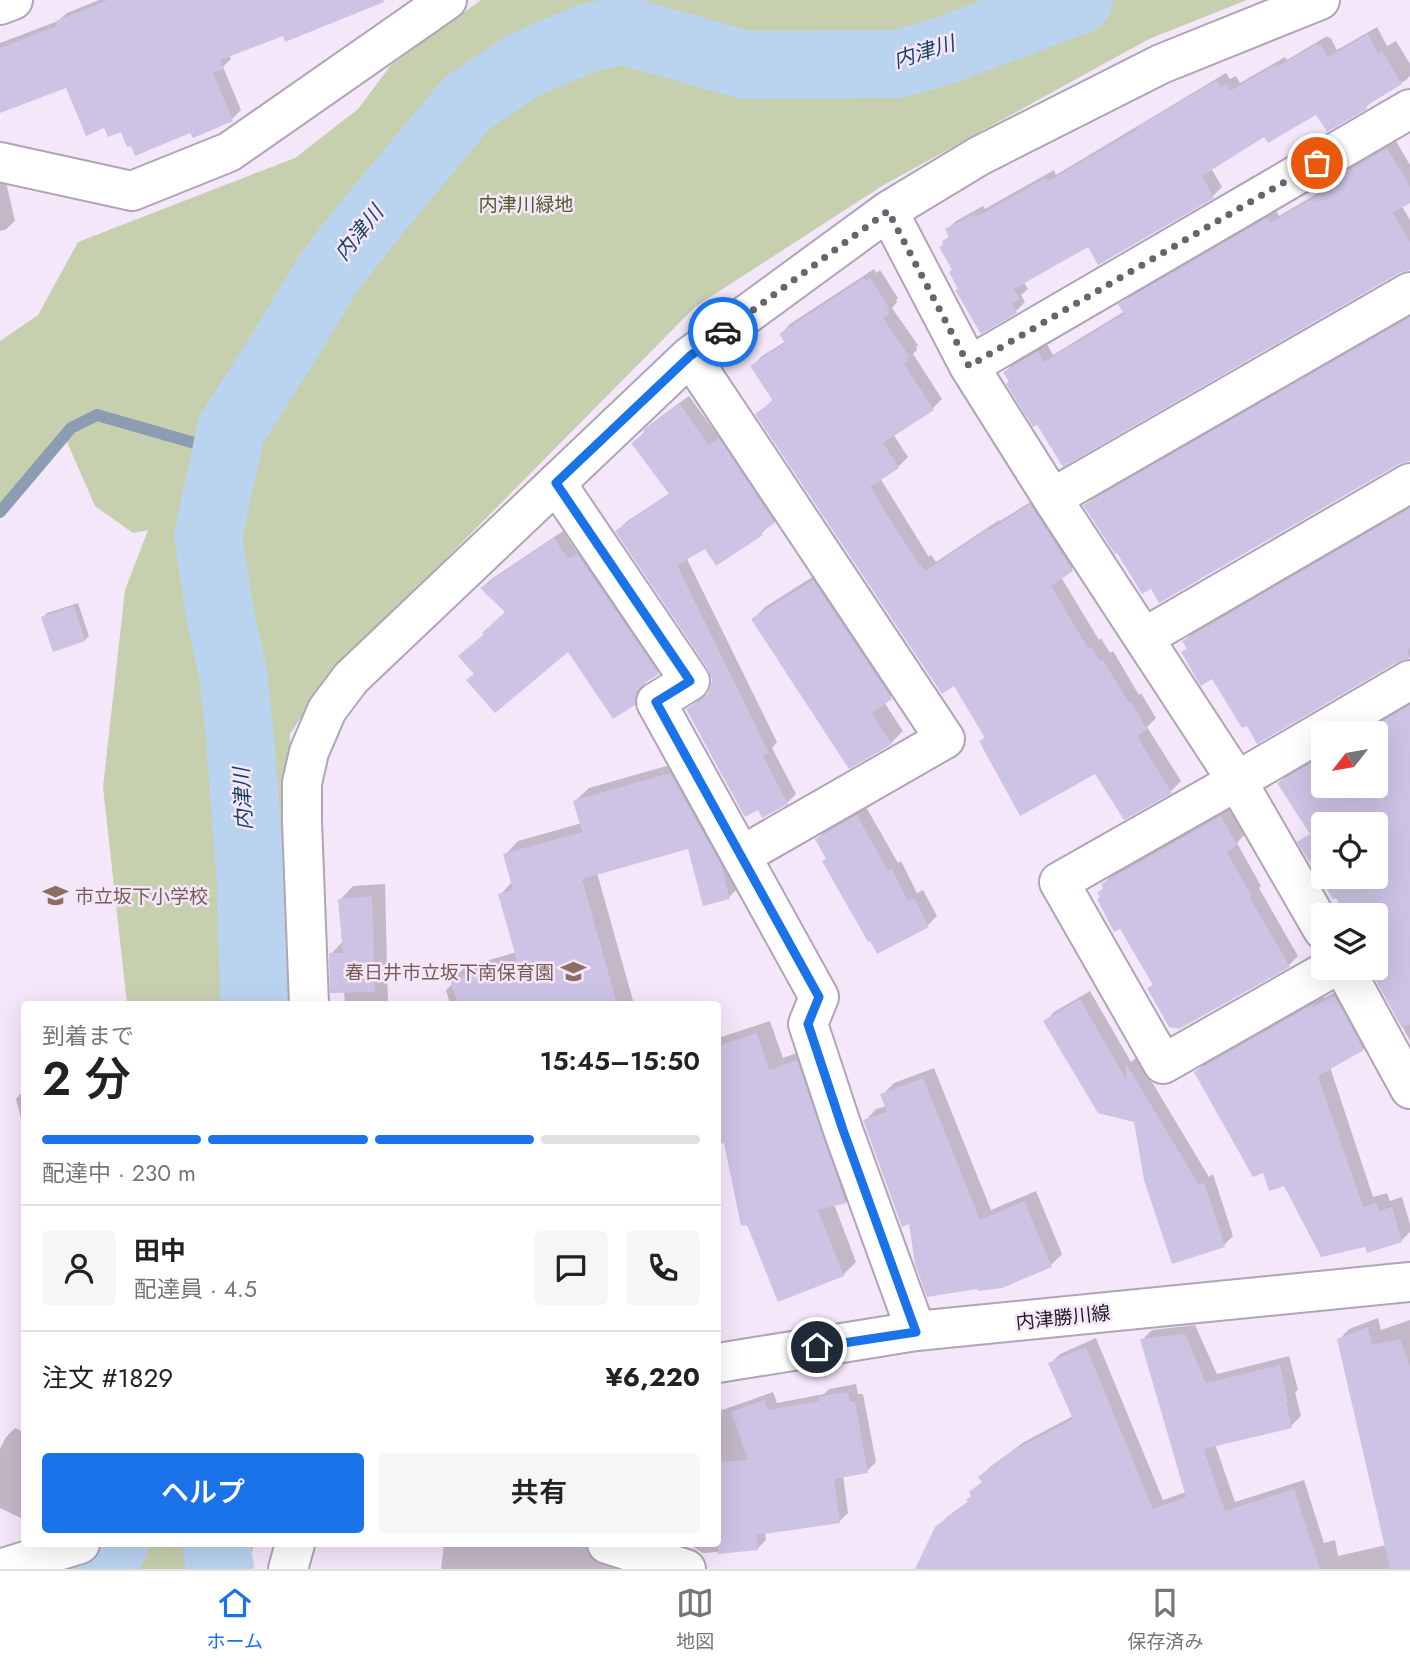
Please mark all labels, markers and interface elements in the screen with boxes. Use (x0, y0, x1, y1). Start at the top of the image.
water label: 内津川 (889, 28, 960, 76)
pin (1287, 133, 1347, 193)
icon: bag (1298, 144, 1336, 182)
park label: 内津川緑地 (478, 191, 574, 218)
water label: 内津川 (328, 198, 392, 267)
courier (688, 297, 758, 367)
icon: car (704, 313, 742, 351)
north arrow (1311, 721, 1388, 798)
map controls (1311, 721, 1388, 980)
water label: 内津川 (226, 765, 260, 831)
button: locate (1311, 812, 1388, 889)
school or university icon: 市立坂下小学校 (41, 882, 69, 910)
place label: 市立坂下小学校 (75, 883, 208, 910)
button: layers (1311, 903, 1388, 980)
school or university icon: 春日井市立坂下南保育園 (560, 958, 588, 986)
place label: 春日井市立坂下南保育園 (345, 959, 554, 986)
text: 到着まで (42, 1019, 134, 1053)
text: 15:45–15:50 (540, 1042, 700, 1080)
text: 2 分 (42, 1046, 131, 1112)
text: 配達中 · 230 m (42, 1156, 196, 1190)
button: person (42, 1231, 116, 1305)
button: chat (534, 1231, 608, 1305)
button: phone (626, 1231, 700, 1305)
text: 田中 (134, 1232, 186, 1270)
text: 配達員 · 4.5 (134, 1272, 257, 1306)
street label: 内津勝川線 (1014, 1299, 1112, 1336)
pin (787, 1317, 847, 1377)
icon: home (798, 1328, 836, 1366)
text: ¥6,220 (605, 1358, 700, 1396)
text: 注文 #1829 (42, 1359, 173, 1397)
button: ヘルプ (42, 1453, 364, 1533)
button: 共有 (378, 1453, 700, 1533)
tab: ホーム (207, 1584, 263, 1655)
tab: 地図 (676, 1584, 714, 1655)
tab: 保存済み (1127, 1584, 1203, 1655)

